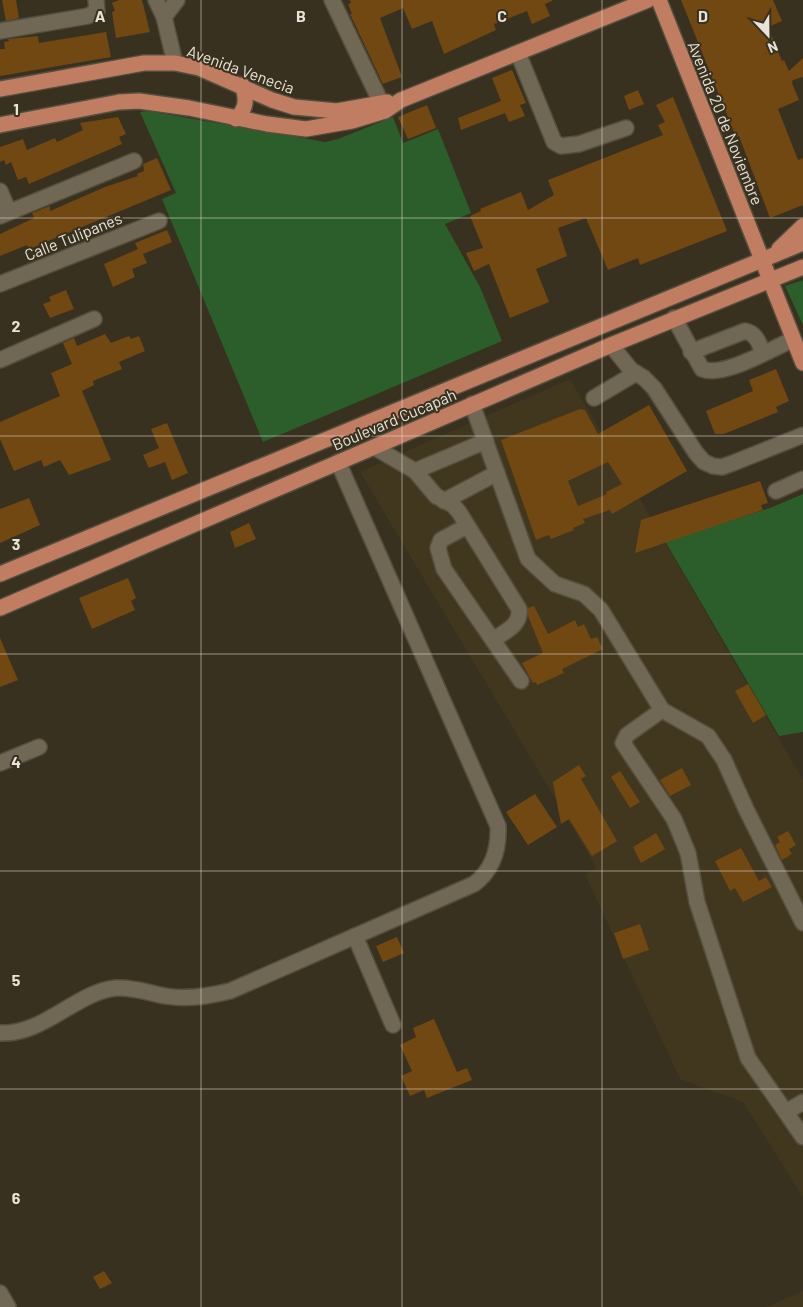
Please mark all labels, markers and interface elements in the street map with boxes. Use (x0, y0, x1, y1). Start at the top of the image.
text: A (95, 6, 106, 25)
text: B (296, 6, 306, 25)
text: C (497, 6, 507, 25)
text: D (698, 6, 708, 25)
north arrow (743, 10, 793, 60)
street label: Avenida 20 de Noviembre (684, 38, 768, 208)
text: N (766, 38, 781, 57)
street label: Avenida Venecia (185, 41, 297, 97)
text: 1 (13, 99, 19, 118)
street label: Calle Tulipanes (22, 208, 124, 264)
text: 2 (12, 316, 21, 335)
street label: Boulevard Cucapah (329, 384, 459, 454)
text: 3 (12, 534, 20, 553)
text: 4 (11, 752, 21, 771)
text: 5 (12, 970, 21, 989)
text: 6 (12, 1188, 21, 1207)

